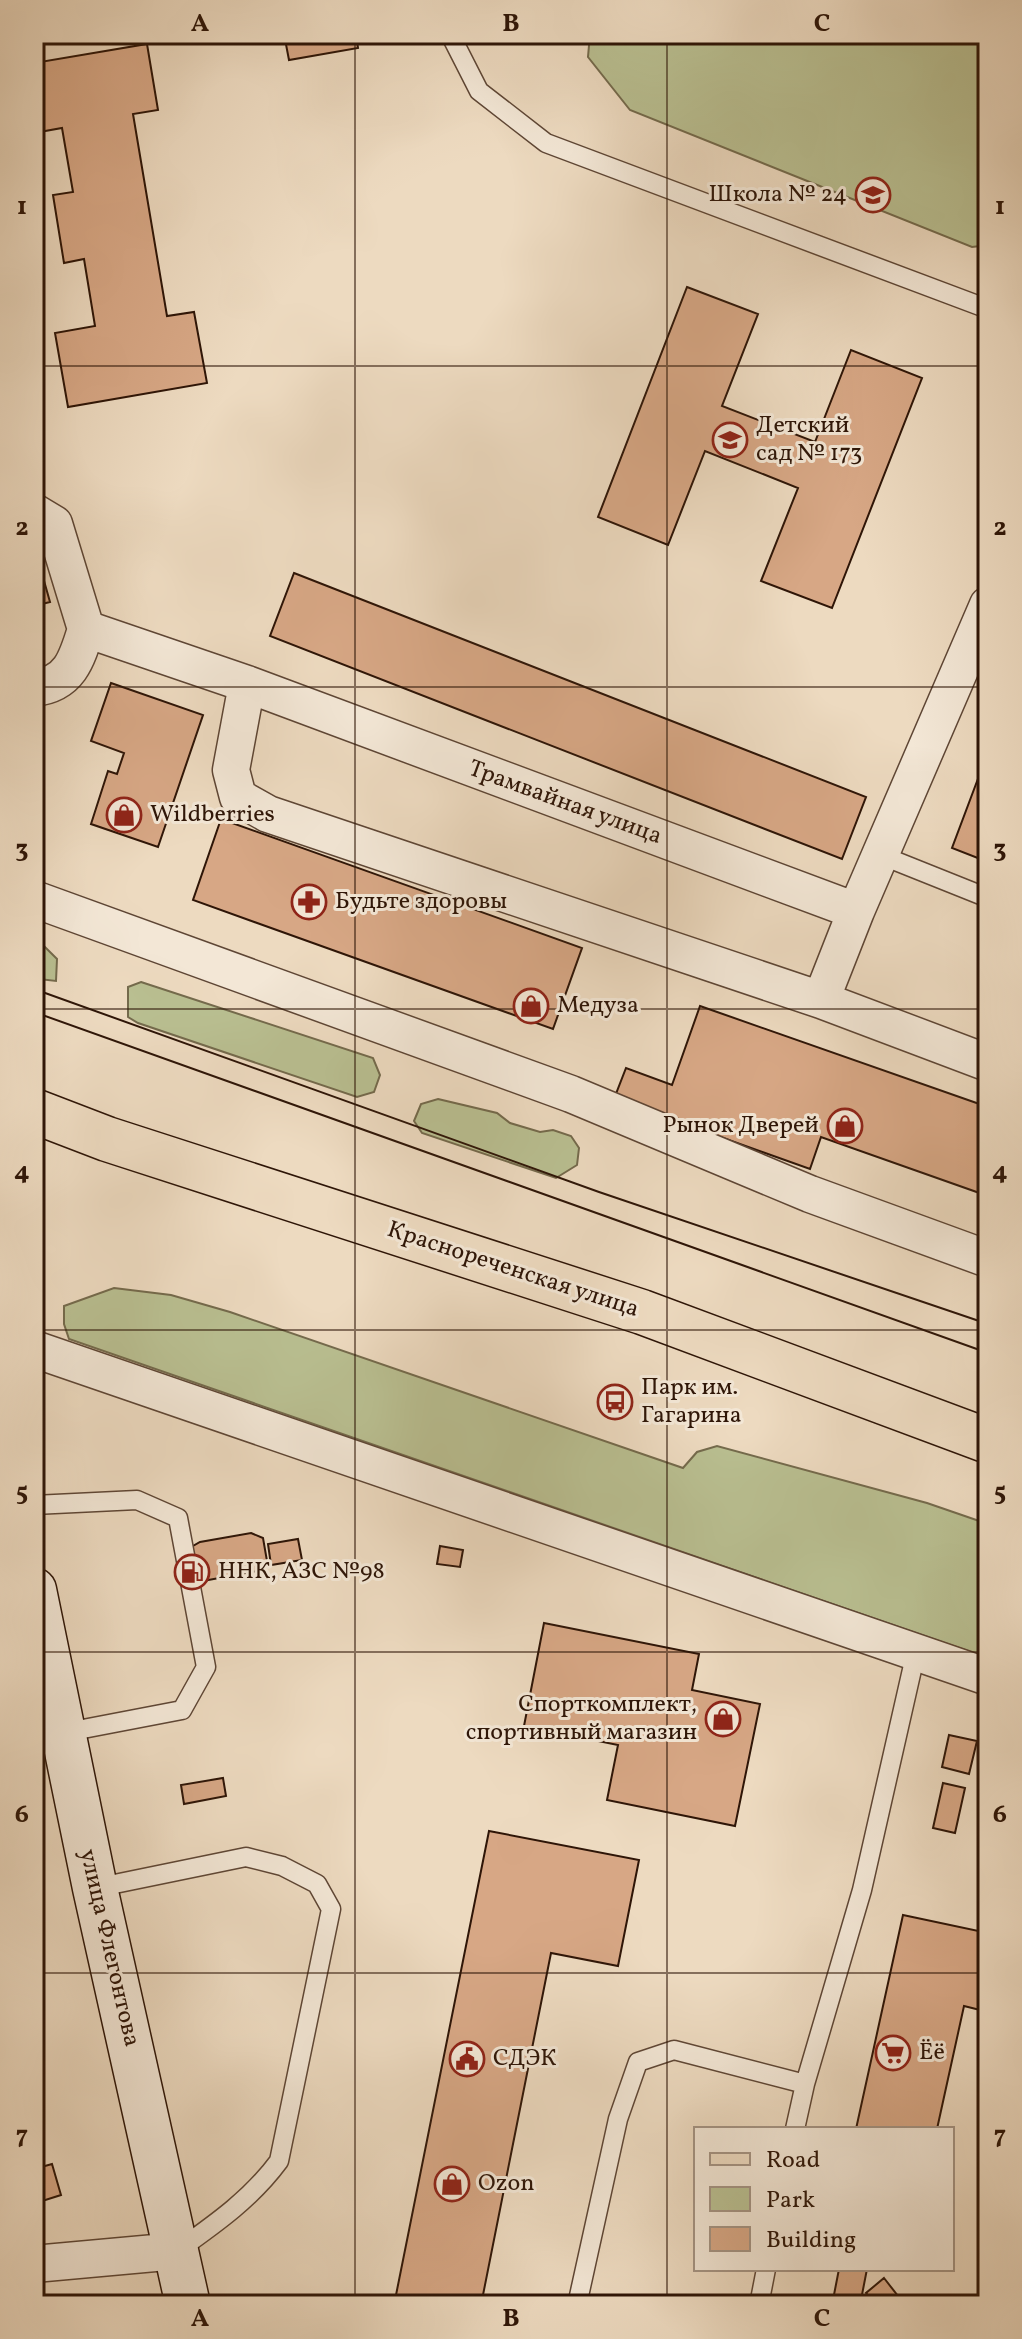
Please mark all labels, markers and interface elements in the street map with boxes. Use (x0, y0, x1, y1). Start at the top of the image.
text: A (191, 6, 210, 42)
text: B (502, 6, 520, 42)
text: C (814, 6, 830, 42)
school or university icon: Школа № 24 (854, 176, 892, 214)
place label: Школа № 24 (708, 178, 847, 212)
text: 1 (17, 189, 27, 225)
text: 1 (995, 189, 1005, 225)
place label: Детский сад № 173 (756, 409, 862, 471)
school or university icon: Детский сад № 173 (711, 421, 749, 459)
text: 2 (15, 510, 29, 546)
text: 2 (993, 510, 1007, 546)
street label: Трамвайная улица (463, 752, 667, 854)
shop icon: Wildberries (105, 796, 143, 834)
place label: Wildberries (150, 798, 275, 832)
text: 3 (15, 832, 29, 868)
text: 3 (993, 832, 1007, 868)
pharmacy icon: Будьте здоровы (290, 883, 328, 921)
place label: Будьте здоровы (335, 885, 507, 919)
shop icon: Медуза (512, 987, 550, 1025)
place label: Медуза (557, 989, 639, 1023)
shop icon: Рынок Дверей (826, 1107, 864, 1145)
place label: Рынок Дверей (662, 1109, 819, 1143)
text: 4 (14, 1154, 30, 1190)
text: 4 (992, 1154, 1008, 1190)
street label: Краснореченская улица (383, 1213, 643, 1327)
place label: Парк им. Гагарина (641, 1371, 742, 1433)
bus stop icon: Парк им. Гагарина (596, 1383, 634, 1421)
text: 5 (16, 1475, 28, 1511)
text: 5 (994, 1475, 1006, 1511)
fuel station icon: ННК, АЗС №98 (173, 1553, 211, 1591)
place label: ННК, АЗС №98 (218, 1555, 385, 1589)
place label: Спорткомплект, спортивный магазин (466, 1688, 697, 1750)
shop icon: Спорткомплект, спортивный магазин (704, 1700, 742, 1738)
text: 6 (15, 1797, 29, 1833)
text: 6 (993, 1797, 1007, 1833)
street label: улица Флегонтова (70, 1846, 148, 2050)
supermarket icon: Ёё (874, 2034, 912, 2072)
place label: Ёё (919, 2036, 945, 2070)
public building icon: СДЭК (448, 2040, 486, 2078)
place label: СДЭК (493, 2042, 557, 2076)
text: 7 (16, 2118, 28, 2154)
text: 7 (994, 2118, 1006, 2154)
legend (694, 2127, 954, 2271)
text: Road (766, 2144, 820, 2178)
shop icon: Ozon (433, 2165, 471, 2203)
place label: Ozon (478, 2167, 535, 2201)
text: Park (766, 2184, 815, 2218)
text: Building (766, 2224, 856, 2258)
text: A (191, 2301, 210, 2337)
text: B (502, 2301, 520, 2337)
text: C (814, 2301, 830, 2337)

